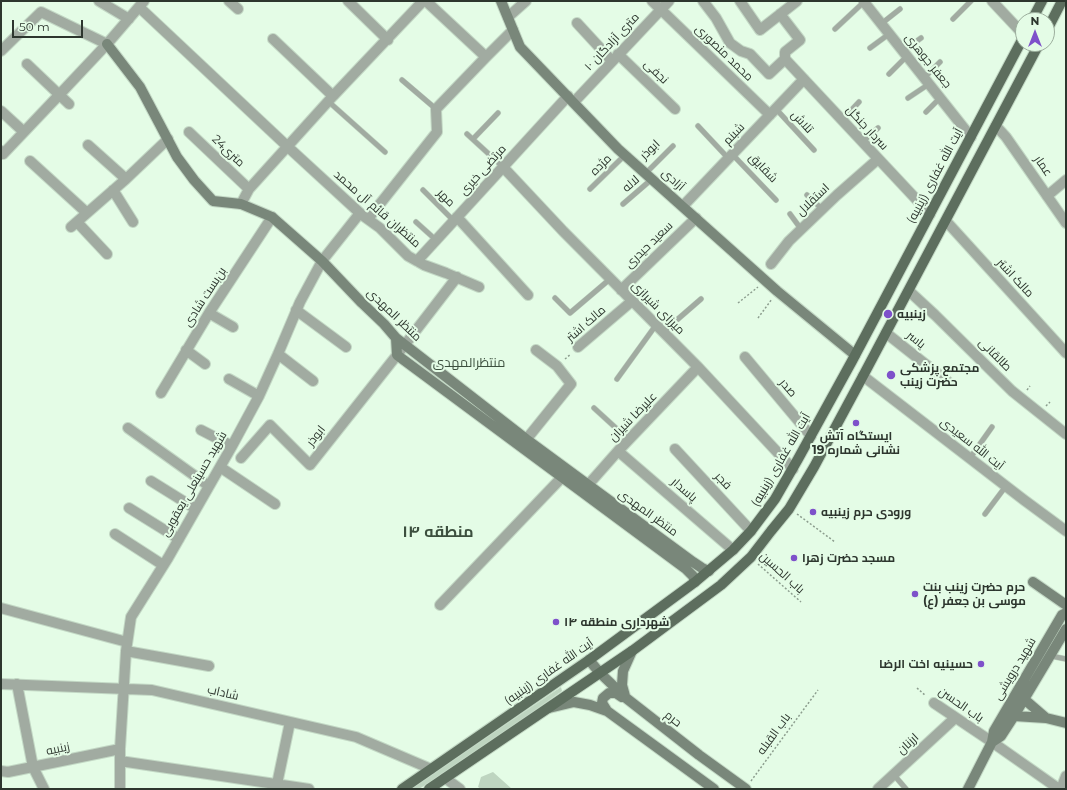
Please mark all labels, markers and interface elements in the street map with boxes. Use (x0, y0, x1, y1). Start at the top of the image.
street label: ۱۰ متری آزادگان (582, 10, 642, 74)
scale bar (14, 12, 85, 38)
north arrow (1015, 12, 1055, 52)
text: N (1031, 14, 1039, 28)
text: 50 m (19, 19, 50, 34)
street label: محمد منصوری (692, 22, 756, 84)
street label: جعفر جوهری (902, 31, 954, 91)
street label: نجفی (641, 57, 671, 87)
street label: سردار جنگل (843, 103, 891, 153)
street label: تلاش (788, 108, 816, 136)
street label: شبنم (720, 120, 748, 148)
street label: آیت الله غفاری (زینبیه) (904, 126, 966, 226)
street label: 24متری (209, 132, 247, 170)
street label: ابوذر (637, 137, 663, 163)
street label: مرتضی خیری (457, 142, 509, 198)
street label: شقایق (746, 150, 780, 186)
street label: مژده (587, 151, 615, 179)
street label: عمار (1031, 153, 1055, 179)
street label: آزادی (658, 166, 688, 194)
street label: منتظران قائم آل محمد (331, 167, 423, 251)
street label: لاله (619, 173, 643, 195)
street label: استقلال (793, 181, 833, 219)
street label: مهر (434, 186, 458, 210)
street label: سعید حیدری (622, 219, 676, 271)
street label: مالک اشتر (993, 256, 1037, 300)
street label: بن‌بست شادی (180, 265, 230, 329)
street label: میرزای شیرازی (628, 278, 688, 338)
street label: منتظر المهدی (364, 285, 424, 345)
street label: مالک اشتر (563, 303, 609, 345)
place label: زینبیه (897, 307, 926, 321)
marker: زینبیه (882, 308, 894, 320)
street label: یاسر (904, 328, 928, 352)
street label: طالقانی (975, 335, 1015, 375)
district label: منتظرالمهدی (433, 355, 505, 371)
place label: مجتمع پزشکی حضرت زینب (900, 361, 979, 389)
marker: مجتمع پزشکی حضرت زینب (885, 369, 897, 381)
street label: صدر (776, 376, 800, 400)
street label: علیرضا شیران (606, 389, 660, 445)
street label: آیت الله غفاری (زینبیه) (748, 411, 814, 509)
street label: آیت الله سعیدی (937, 415, 1007, 473)
marker: ایستگاه آتش نشانی شماره 19 (851, 418, 861, 428)
street label: ابوذر (303, 423, 329, 449)
street label: شهید حسینعلی یعقوبی (158, 429, 230, 539)
place label: ایستگاه آتش نشانی شماره 19 (812, 429, 900, 457)
street label: فجر (712, 469, 734, 493)
street label: پاسدار (668, 475, 700, 505)
street label: منتظر المهدی (615, 487, 681, 539)
place label: ورودی حرم زینبیه (821, 505, 911, 519)
marker: ورودی حرم زینبیه (808, 507, 818, 517)
district label: منطقه ۱۴ (402, 522, 474, 542)
street label: باب الحسین (757, 549, 807, 597)
place label: مسجد حضرت زهرا (802, 551, 895, 565)
marker: مسجد حضرت زهرا (789, 553, 799, 563)
place label: حرم حضرت زینب بنت موسی بن جعفر (ع) (923, 580, 1026, 608)
marker: حرم حضرت زینب بنت موسی بن جعفر (ع) (910, 589, 920, 599)
place label: شهرداری منطقه ۱۴ (564, 615, 669, 629)
marker: شهرداری منطقه ۱۴ (551, 617, 561, 627)
street label: شهید درویشی (991, 635, 1039, 703)
street label: آیت الله غفاری (زینبیه) (502, 636, 596, 708)
place label: حسینیه اخت الرضا (879, 657, 973, 671)
marker: حسینیه اخت الرضا (976, 659, 986, 669)
street label: شاداب (206, 682, 240, 704)
street label: باب الحسن (936, 684, 986, 726)
street label: حرم (662, 708, 684, 730)
street label: باب القبله (754, 710, 794, 758)
street label: ارزنان (894, 730, 922, 758)
street label: زینبیه (45, 739, 71, 759)

